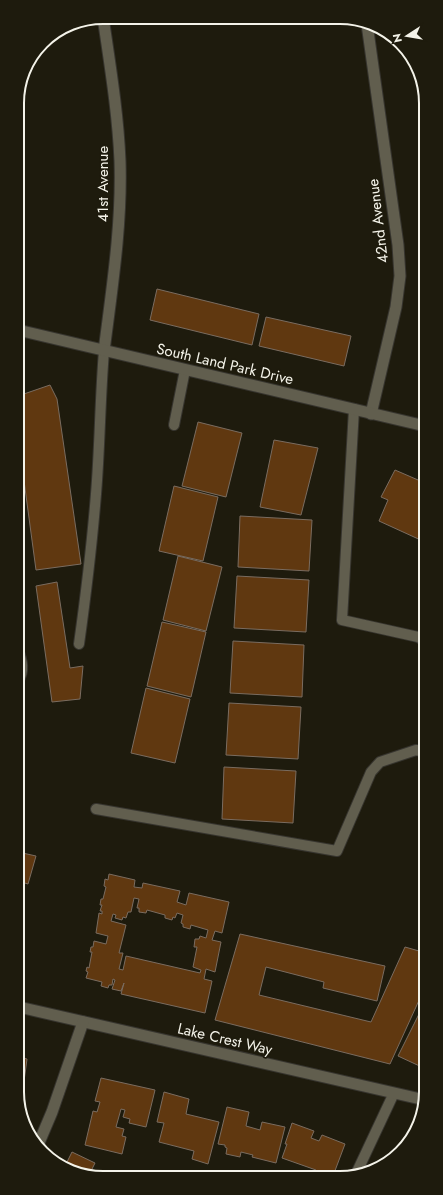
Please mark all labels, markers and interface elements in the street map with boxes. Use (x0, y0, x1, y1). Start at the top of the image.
north arrow (387, 16, 427, 56)
text: N (388, 32, 406, 44)
street label: 41st Avenue (92, 146, 114, 222)
street label: 42nd Avenue (362, 177, 394, 264)
street label: South Land Park Drive (154, 338, 296, 390)
street label: Lake Crest Way (175, 1017, 275, 1061)

